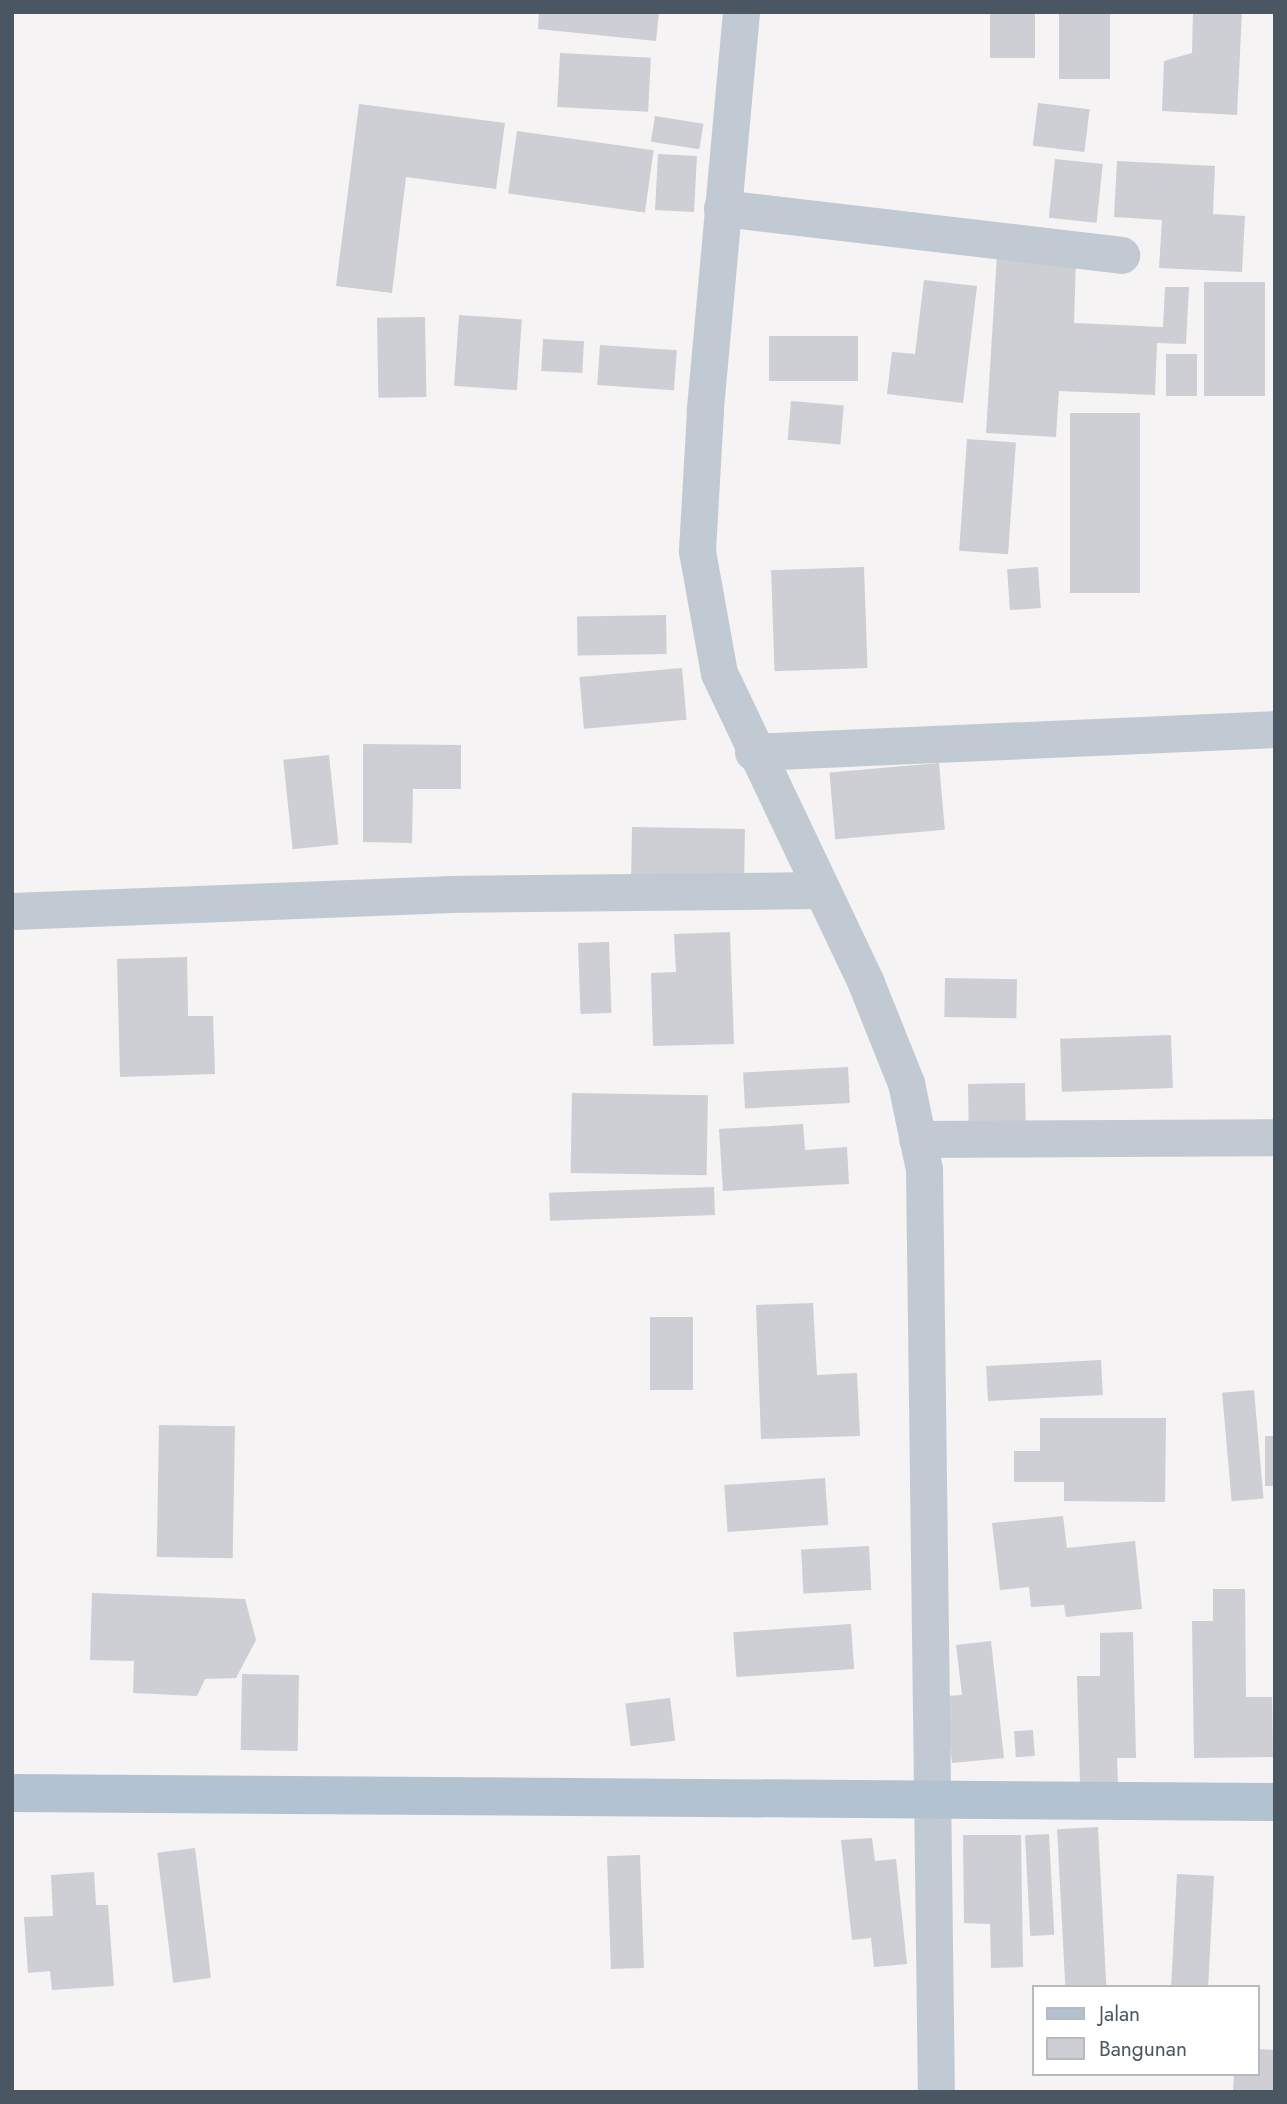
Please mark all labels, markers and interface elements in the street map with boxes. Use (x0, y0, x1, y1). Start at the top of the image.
legend (1032, 1985, 1259, 2076)
text: Jalan (1099, 1999, 1140, 2029)
text: Bangunan (1099, 2034, 1187, 2064)

